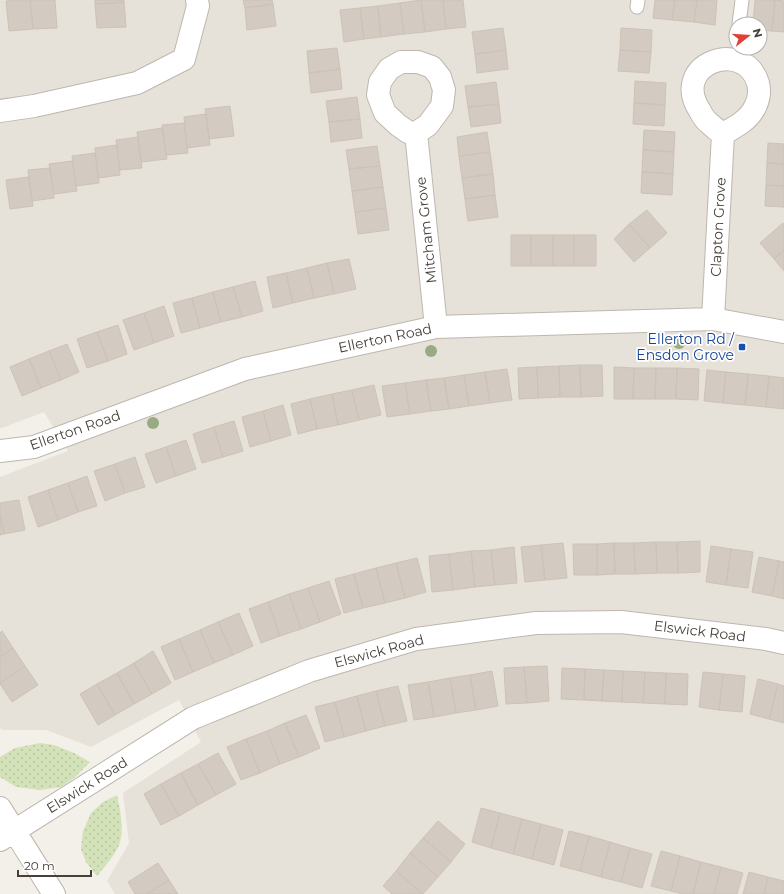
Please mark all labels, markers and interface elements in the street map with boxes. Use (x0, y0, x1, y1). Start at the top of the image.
north arrow (728, 16, 768, 56)
text: N (750, 27, 766, 39)
street label: Mitcham Grove (411, 176, 441, 284)
street label: Clapton Grove (706, 177, 730, 277)
street label: Ellerton Road (337, 319, 433, 357)
place label: Ellerton Rd / Ensdon Grove (636, 330, 735, 364)
marker: Ellerton Rd / Ensdon Grove (737, 342, 747, 352)
street label: Ellerton Road (27, 406, 123, 454)
street label: Elswick Road (653, 616, 747, 646)
street label: Elswick Road (332, 630, 426, 672)
street label: Elswick Road (43, 753, 131, 817)
scale bar (18, 852, 91, 878)
text: 20 m (24, 858, 55, 873)

